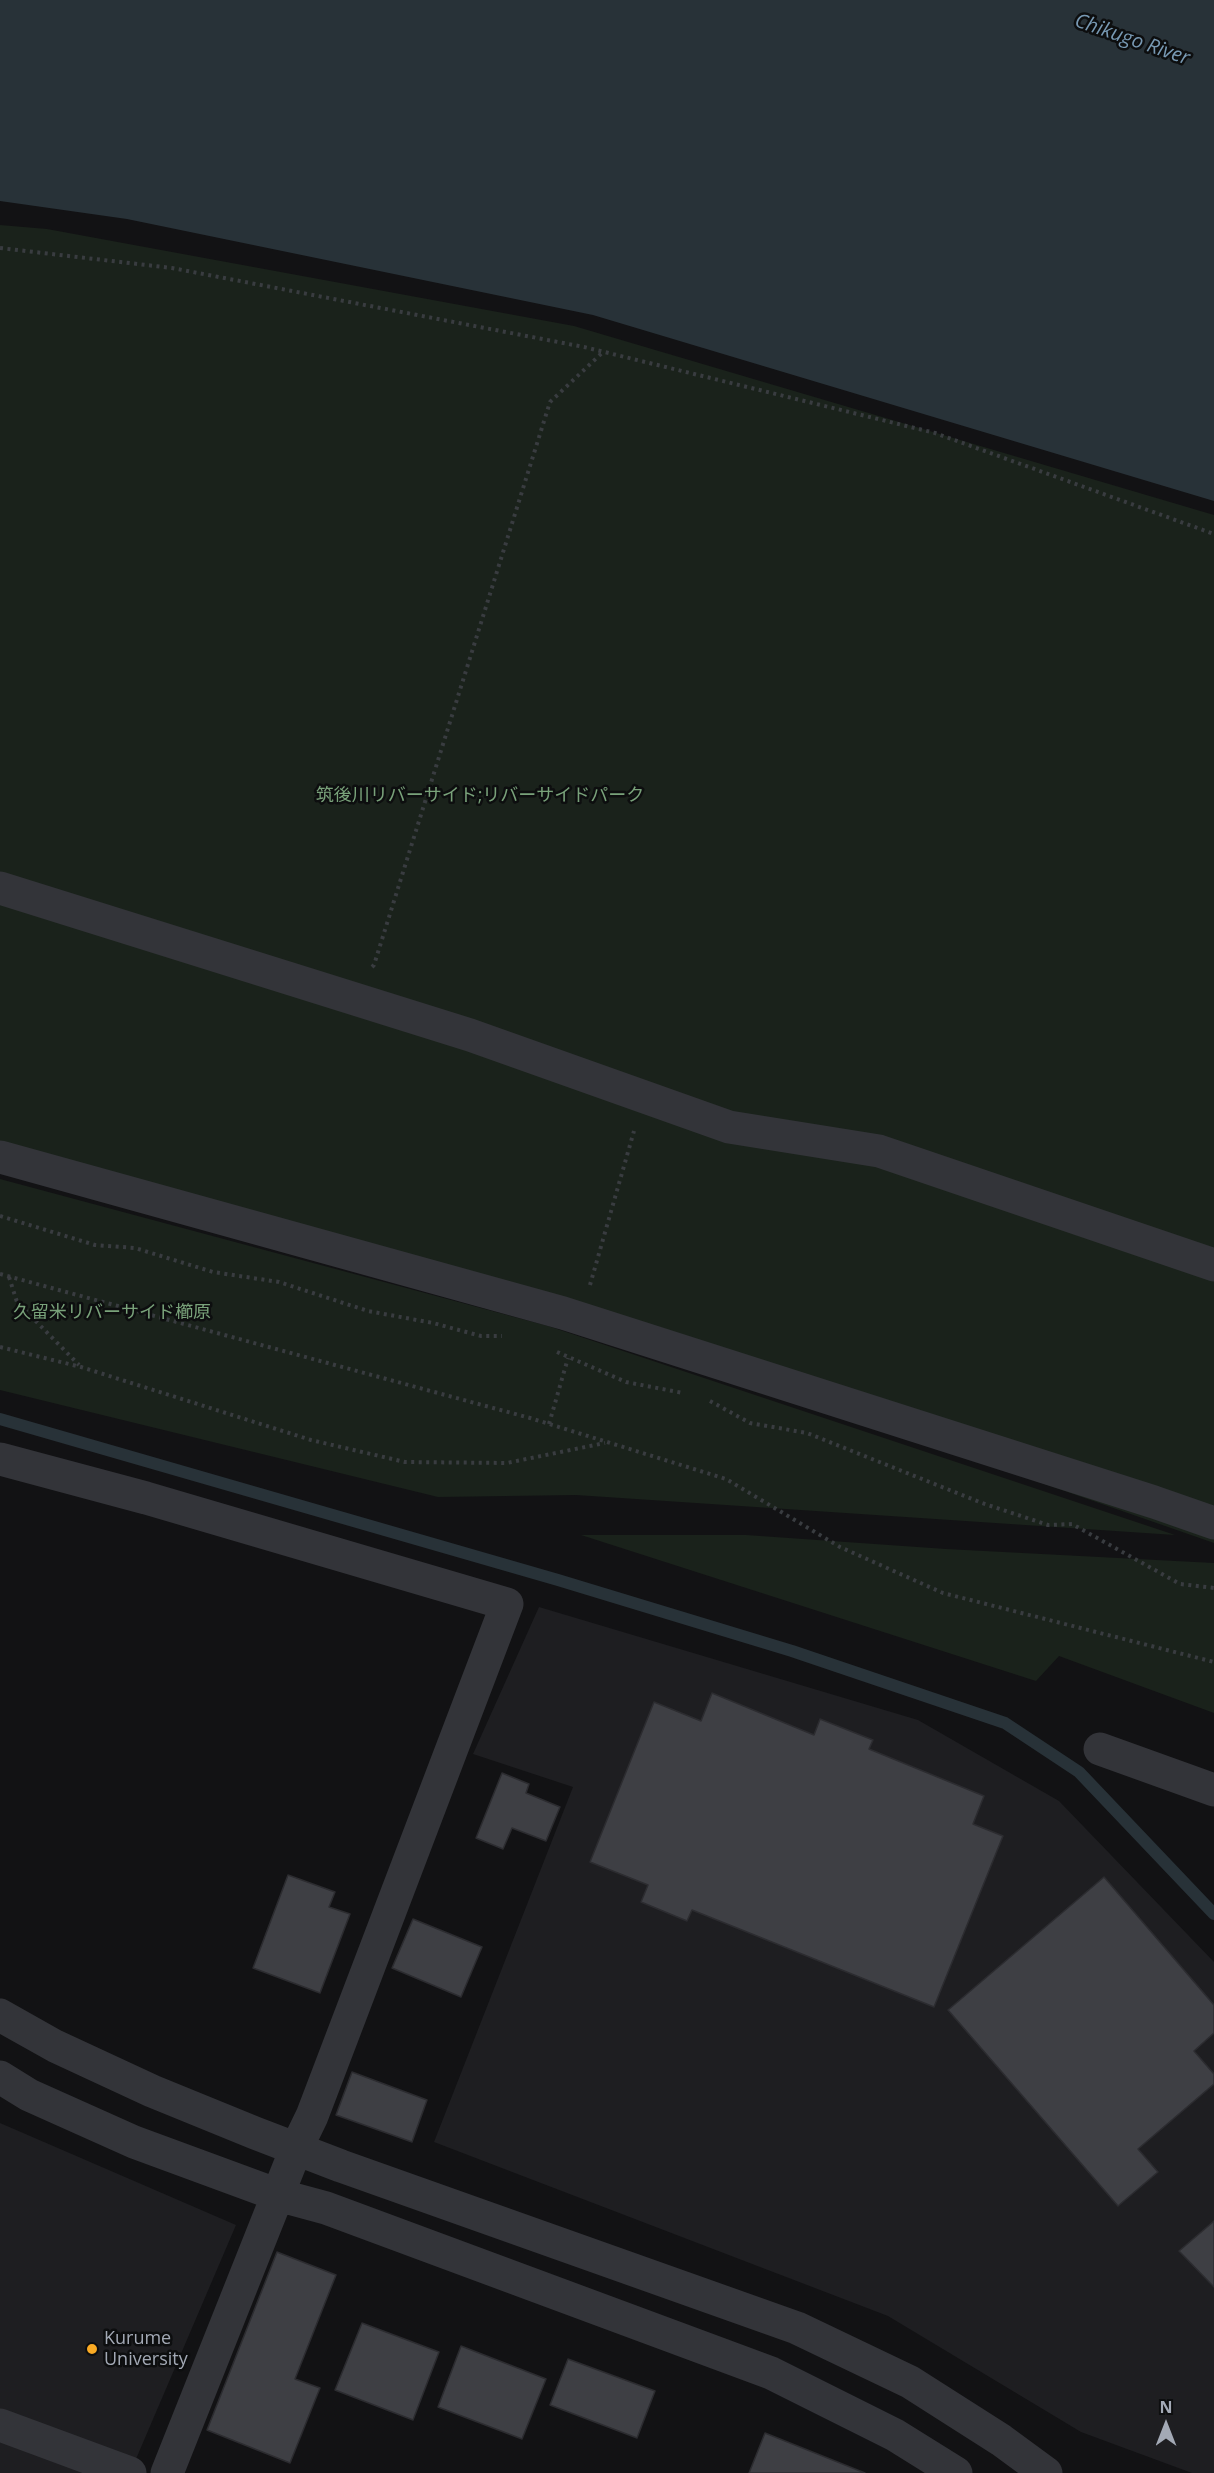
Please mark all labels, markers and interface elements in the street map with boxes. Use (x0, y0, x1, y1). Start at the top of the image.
water label: Chikugo River (1071, 9, 1193, 71)
park label: 筑後川リバーサイド;リバーサイドパーク (316, 785, 644, 807)
park label: 久留米リバーサイド櫛原 (13, 1302, 211, 1324)
place label: Kurume University (104, 2328, 188, 2370)
marker: Kurume University (85, 2342, 99, 2356)
north arrow (1136, 2395, 1196, 2455)
text: N (1159, 2396, 1173, 2418)

